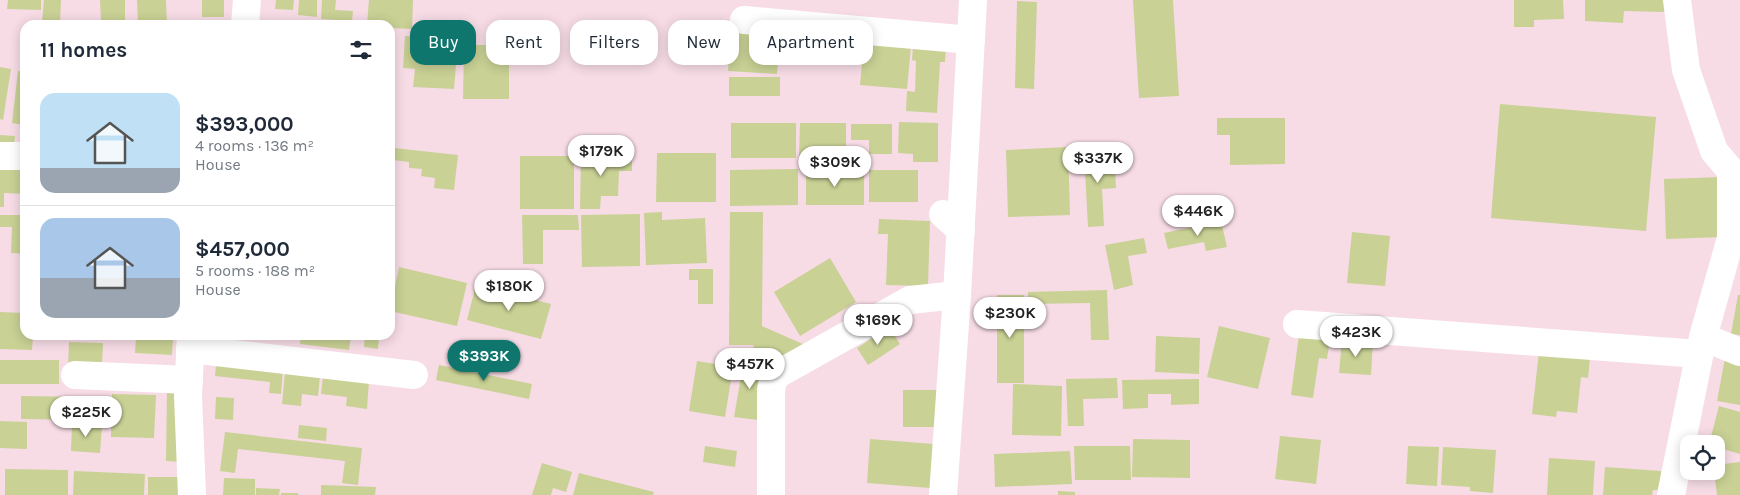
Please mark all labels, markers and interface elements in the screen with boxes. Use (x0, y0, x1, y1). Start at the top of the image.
chip: Buy (410, 20, 476, 65)
chip: Rent (486, 20, 560, 65)
chip: Filters (570, 20, 658, 65)
chip: New (668, 20, 739, 65)
chip: Apartment (749, 20, 873, 65)
icon: filters (347, 36, 375, 64)
text: 11 homes (40, 38, 127, 62)
text: $393,000 (195, 112, 294, 136)
icon: home (80, 113, 140, 173)
pin: $179K (566, 134, 636, 177)
text: 4 rooms · 136 m² (195, 136, 314, 155)
text: $179K (579, 141, 623, 160)
pin: $337K (1063, 142, 1133, 184)
pin: $309K (800, 146, 870, 188)
text: $337K (1073, 148, 1123, 167)
text: $309K (809, 152, 861, 171)
text: House (195, 155, 241, 174)
pin: $446K (1163, 194, 1233, 237)
text: $446K (1173, 201, 1223, 220)
text: $457,000 (195, 237, 290, 261)
icon: home (80, 238, 140, 298)
text: 5 rooms · 188 m² (195, 261, 315, 280)
pin: $180K (474, 270, 544, 312)
text: $180K (485, 276, 533, 295)
text: House (195, 280, 241, 299)
pin: $230K (975, 296, 1045, 339)
text: $230K (984, 303, 1036, 322)
pin: $169K (843, 304, 913, 346)
text: $169K (855, 310, 901, 329)
pin: $423K (1321, 316, 1391, 358)
text: $423K (1331, 322, 1381, 341)
pin: $393K (449, 340, 519, 382)
text: $393K (458, 346, 510, 365)
pin: $457K (715, 348, 785, 390)
text: $457K (726, 354, 774, 373)
pin: $225K (51, 396, 121, 438)
text: $225K (61, 402, 111, 421)
map controls (1680, 435, 1725, 480)
button: locate (1680, 435, 1725, 480)

